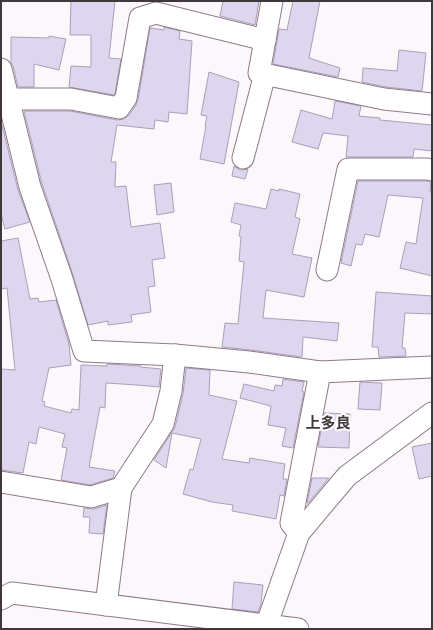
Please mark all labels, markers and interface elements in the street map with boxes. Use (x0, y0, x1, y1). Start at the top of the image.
district label: 上多良 (305, 413, 351, 431)

